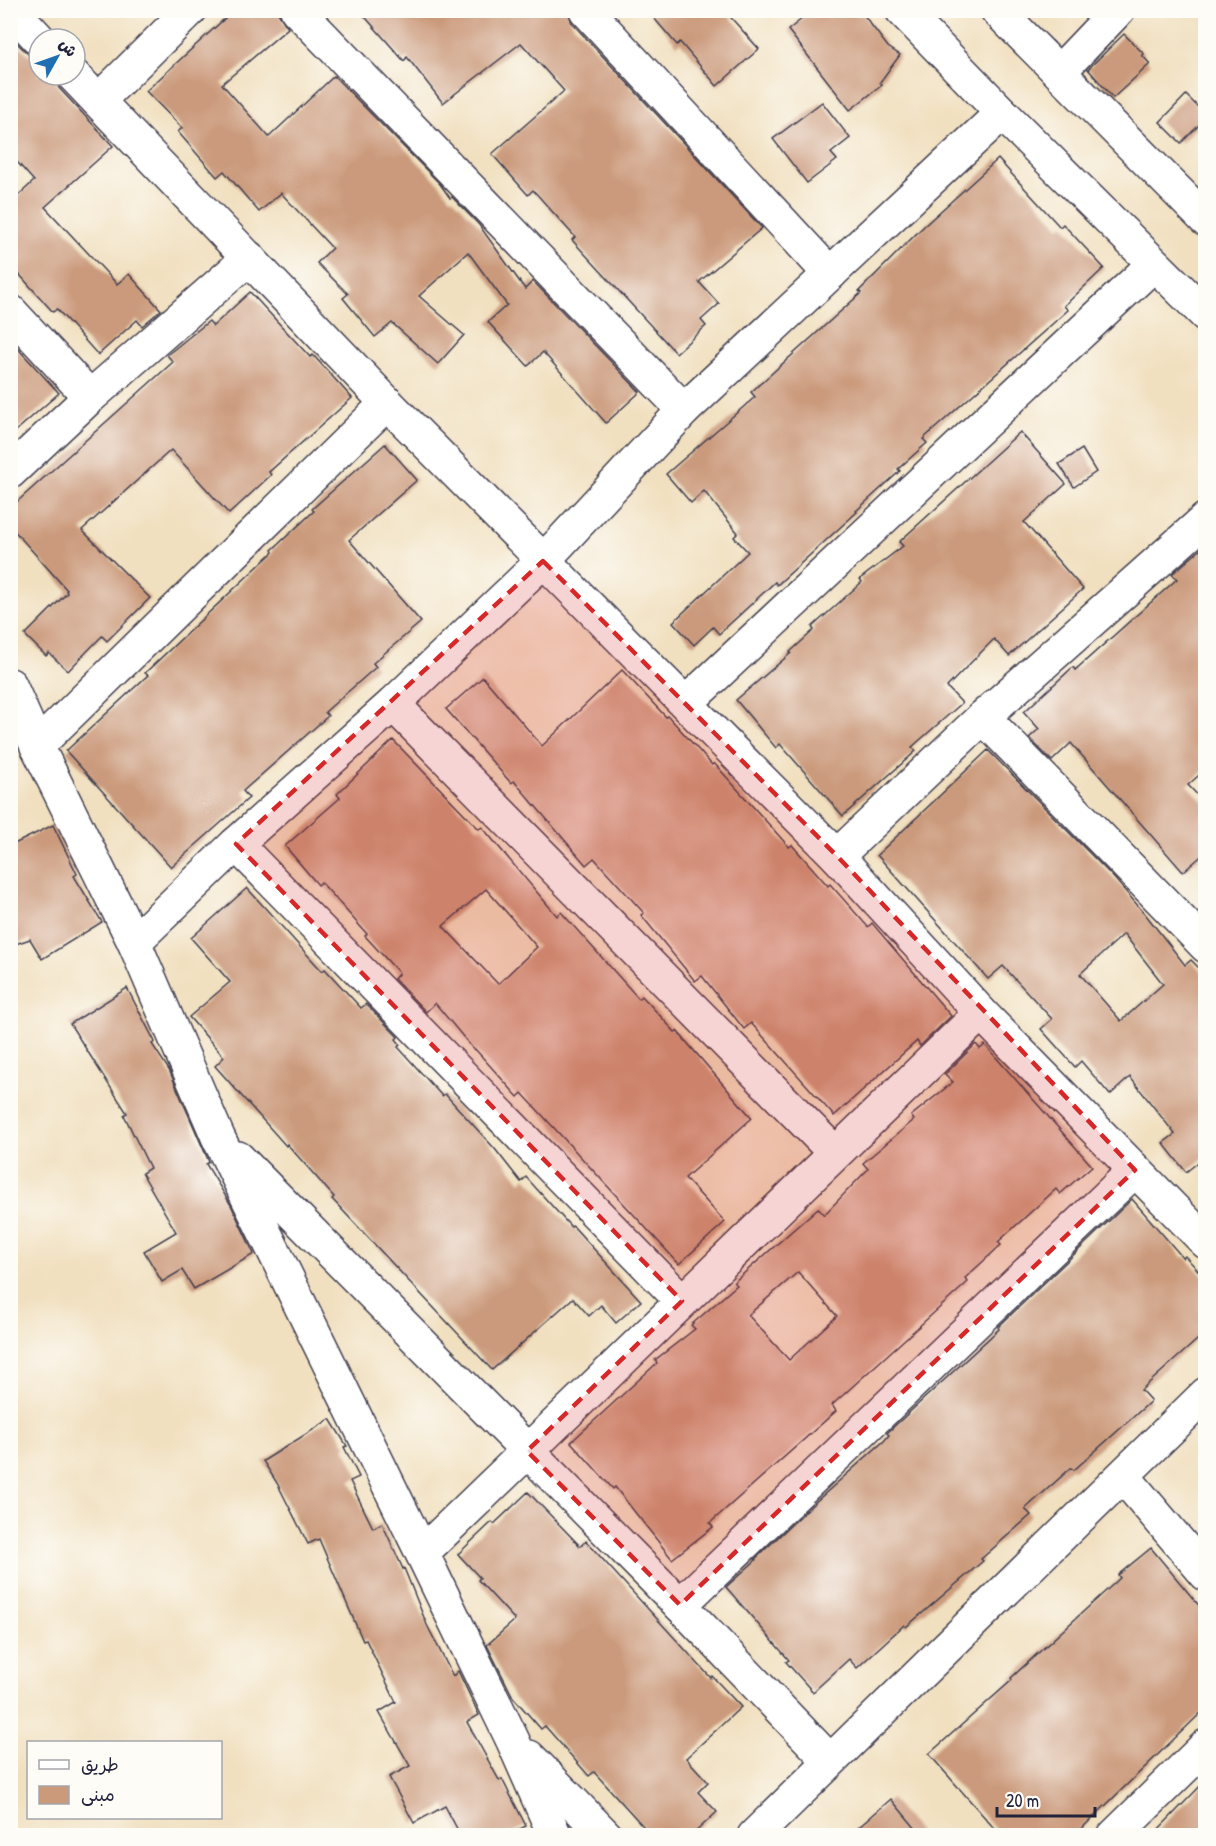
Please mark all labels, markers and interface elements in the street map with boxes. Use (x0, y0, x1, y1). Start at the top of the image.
north arrow (27, 27, 87, 87)
text: ش (54, 34, 83, 61)
legend (27, 1741, 222, 1819)
text: طريق (81, 1752, 119, 1777)
scale bar (997, 1780, 1094, 1818)
text: مبنى (81, 1782, 115, 1807)
text: 20 m (1006, 1788, 1039, 1813)

